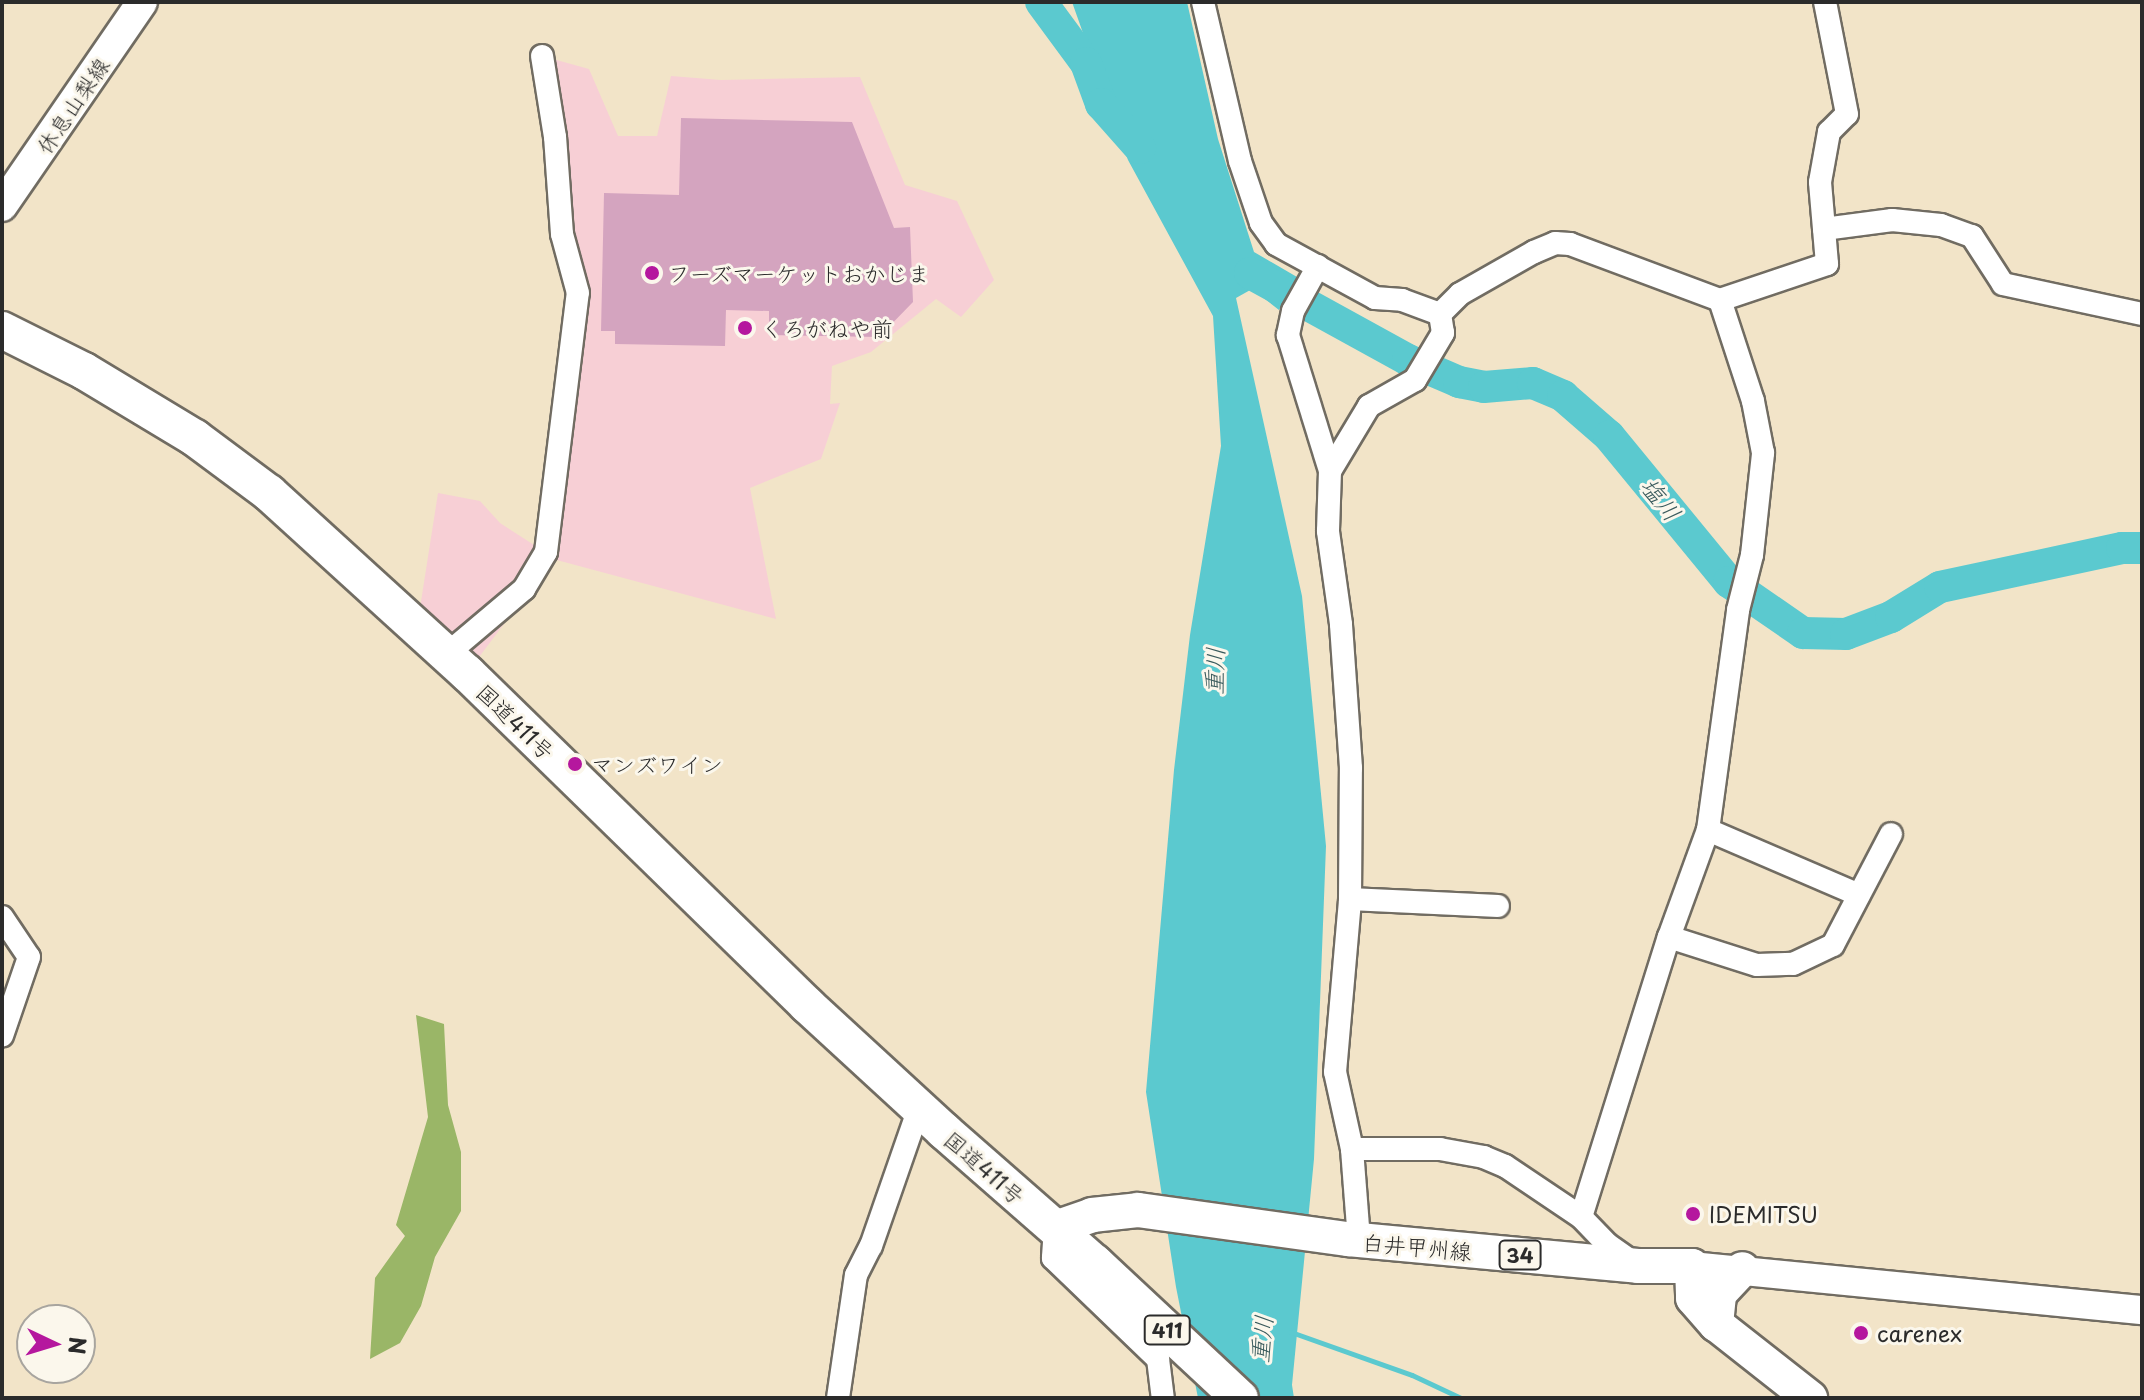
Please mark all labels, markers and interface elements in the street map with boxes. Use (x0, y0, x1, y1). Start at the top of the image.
street label: 休息山梨線 (30, 52, 114, 158)
place label: フーズマーケットおかじま (668, 260, 932, 286)
marker: フーズマーケットおかじま (643, 264, 661, 282)
place label: くろがねや前 (761, 315, 893, 341)
marker: くろがねや前 (736, 319, 754, 337)
water label: 塩川 (1635, 471, 1687, 527)
water label: 重川 (1199, 647, 1229, 695)
street label: 国道411号 (472, 678, 560, 764)
place label: マンズワイン (591, 751, 723, 777)
marker: マンズワイン (566, 755, 584, 773)
street label: 国道411号 (940, 1125, 1030, 1209)
place label: IDEMITSU (1709, 1201, 1818, 1227)
marker: IDEMITSU (1684, 1205, 1702, 1223)
street label: 白井甲州線 (1361, 1228, 1473, 1264)
road number: 34 (1498, 1239, 1542, 1271)
north arrow (16, 1304, 96, 1384)
road number: 411 (1143, 1314, 1191, 1346)
water label: 重川 (1244, 1314, 1278, 1364)
place label: carenex (1877, 1320, 1962, 1346)
marker: carenex (1852, 1324, 1870, 1342)
text: N (61, 1336, 96, 1355)

